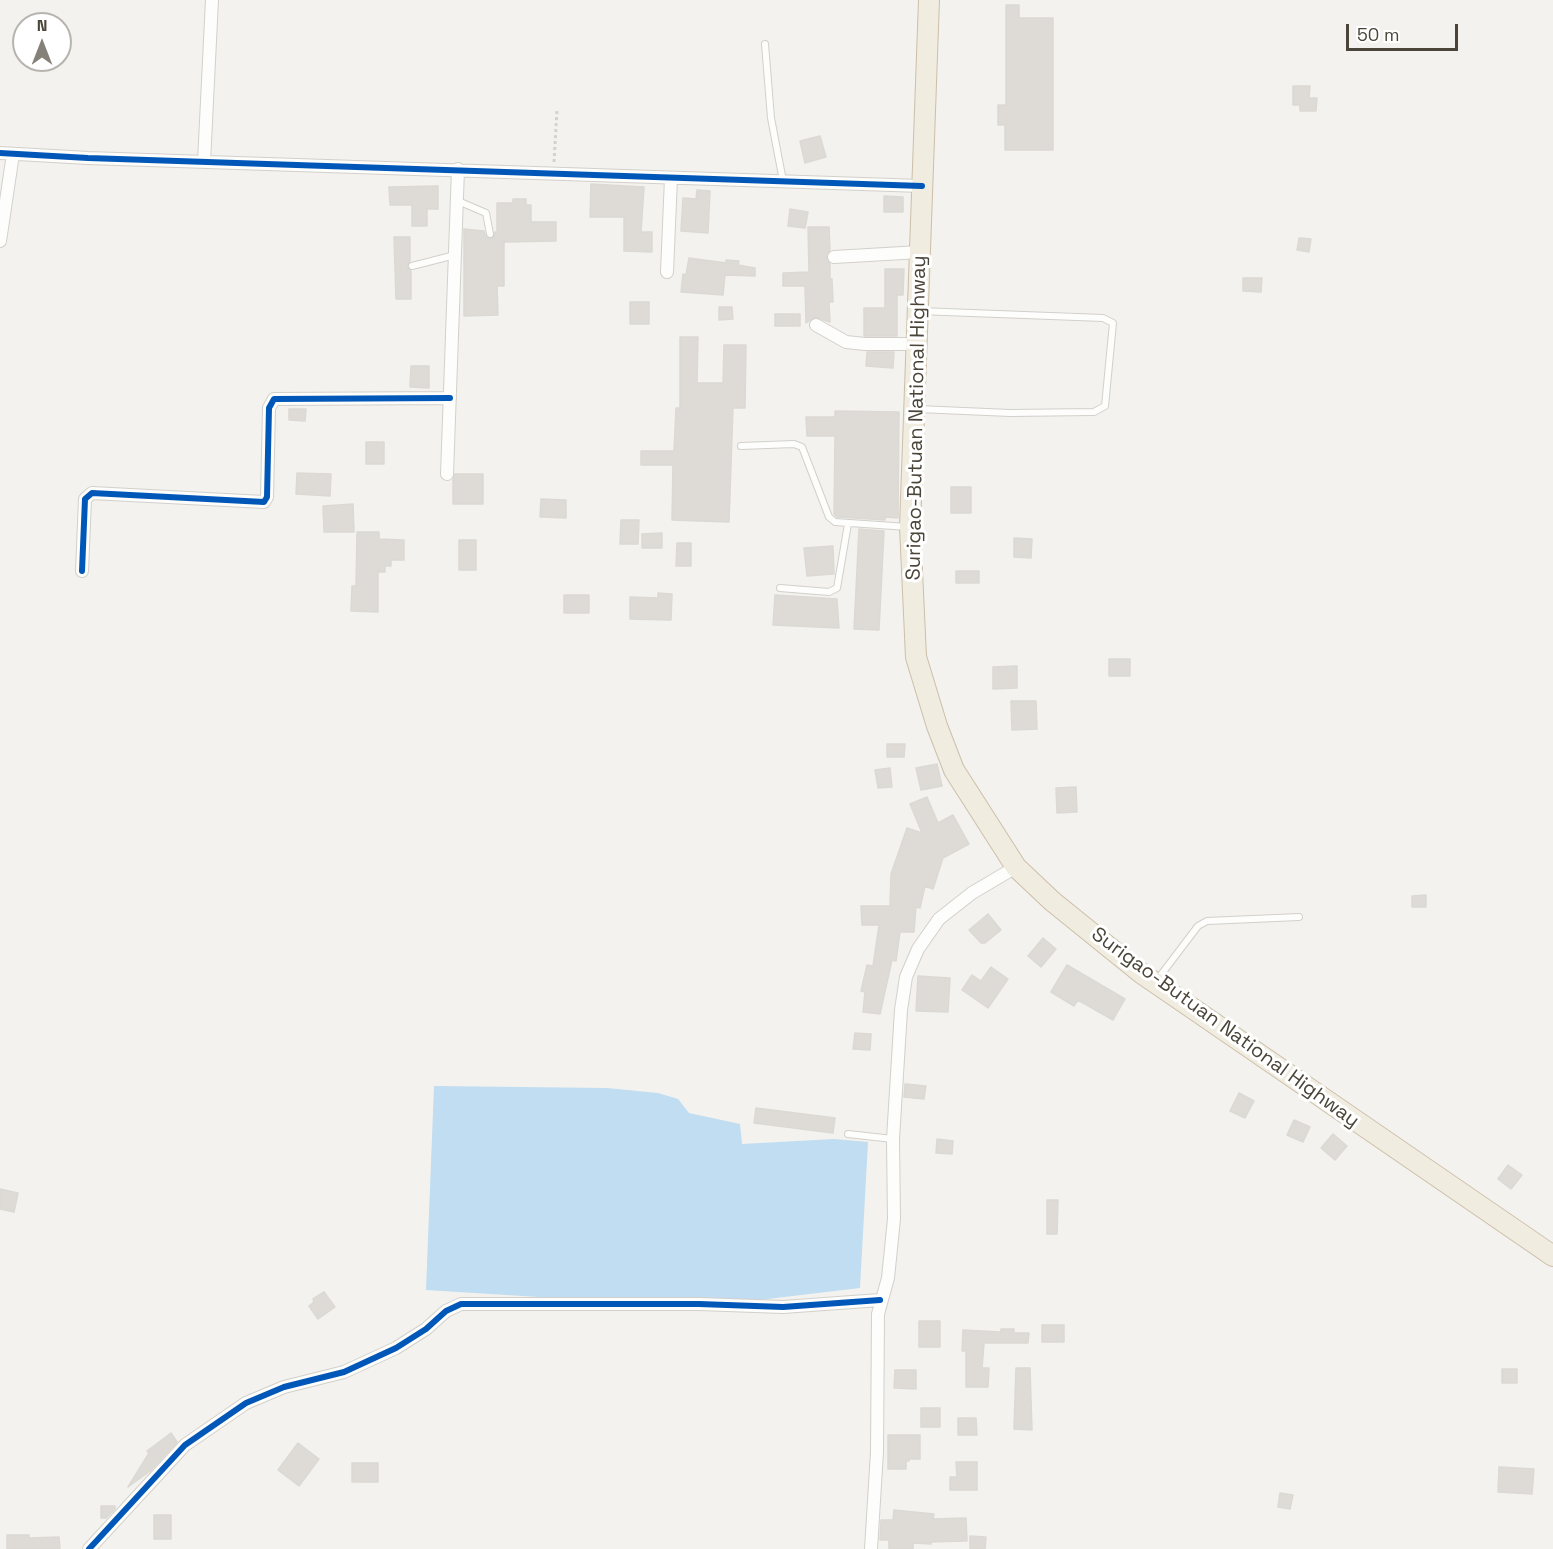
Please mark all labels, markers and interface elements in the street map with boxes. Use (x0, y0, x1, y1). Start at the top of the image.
north arrow (12, 12, 72, 72)
scale bar (1349, 12, 1462, 50)
text: N (37, 15, 47, 36)
text: 50 m (1357, 23, 1399, 46)
street label: Surigao-Butuan National Highway (902, 255, 932, 581)
street label: Surigao-Butuan National Highway (1086, 923, 1364, 1133)

